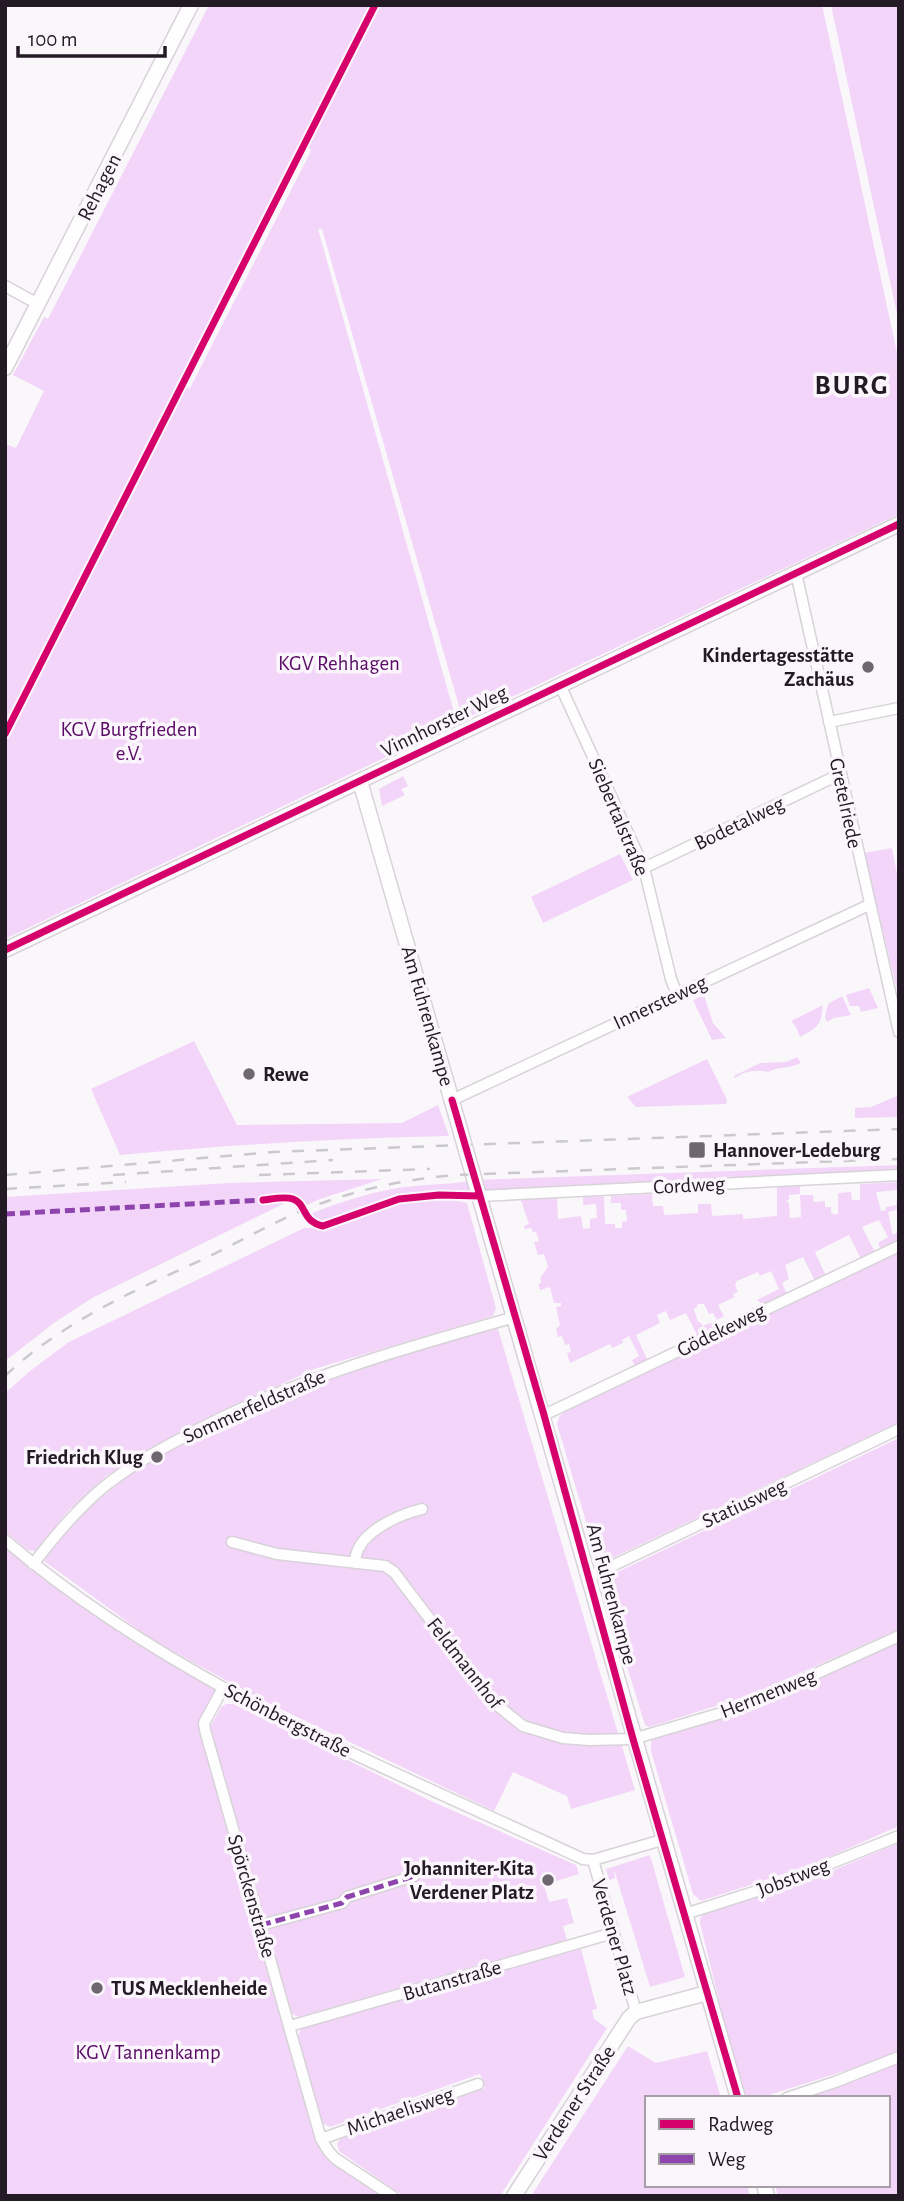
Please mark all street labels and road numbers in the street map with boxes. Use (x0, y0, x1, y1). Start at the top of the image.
street label: Rehagen (74, 150, 125, 224)
street label: Vinnhorster Weg (378, 681, 511, 761)
street label: Siebertalstraße (584, 755, 653, 879)
street label: Gretelriede (826, 756, 865, 850)
street label: Bodetalweg (691, 792, 788, 854)
street label: Am Fuhrenkampe (397, 944, 458, 1089)
street label: Innersteweg (610, 971, 711, 1033)
street label: Cordweg (653, 1173, 726, 1198)
street label: Gödekeweg (674, 1300, 769, 1361)
street label: Sommerfeldstraße (180, 1366, 328, 1447)
street label: Statiusweg (699, 1475, 790, 1532)
street label: Am Fuhrenkampe (583, 1521, 640, 1667)
street label: Feldmannhof (423, 1614, 507, 1714)
street label: Hermenweg (717, 1665, 820, 1722)
street label: Schönbergstraße (221, 1680, 354, 1761)
street label: Spörckenstraße (224, 1832, 279, 1960)
street label: Jobstweg (754, 1854, 833, 1901)
street label: Verdener Platz (588, 1877, 641, 1998)
street label: Butanstraße (401, 1956, 504, 2005)
street label: Verdener Straße (529, 2042, 619, 2165)
street label: Michaelisweg (344, 2083, 457, 2140)

